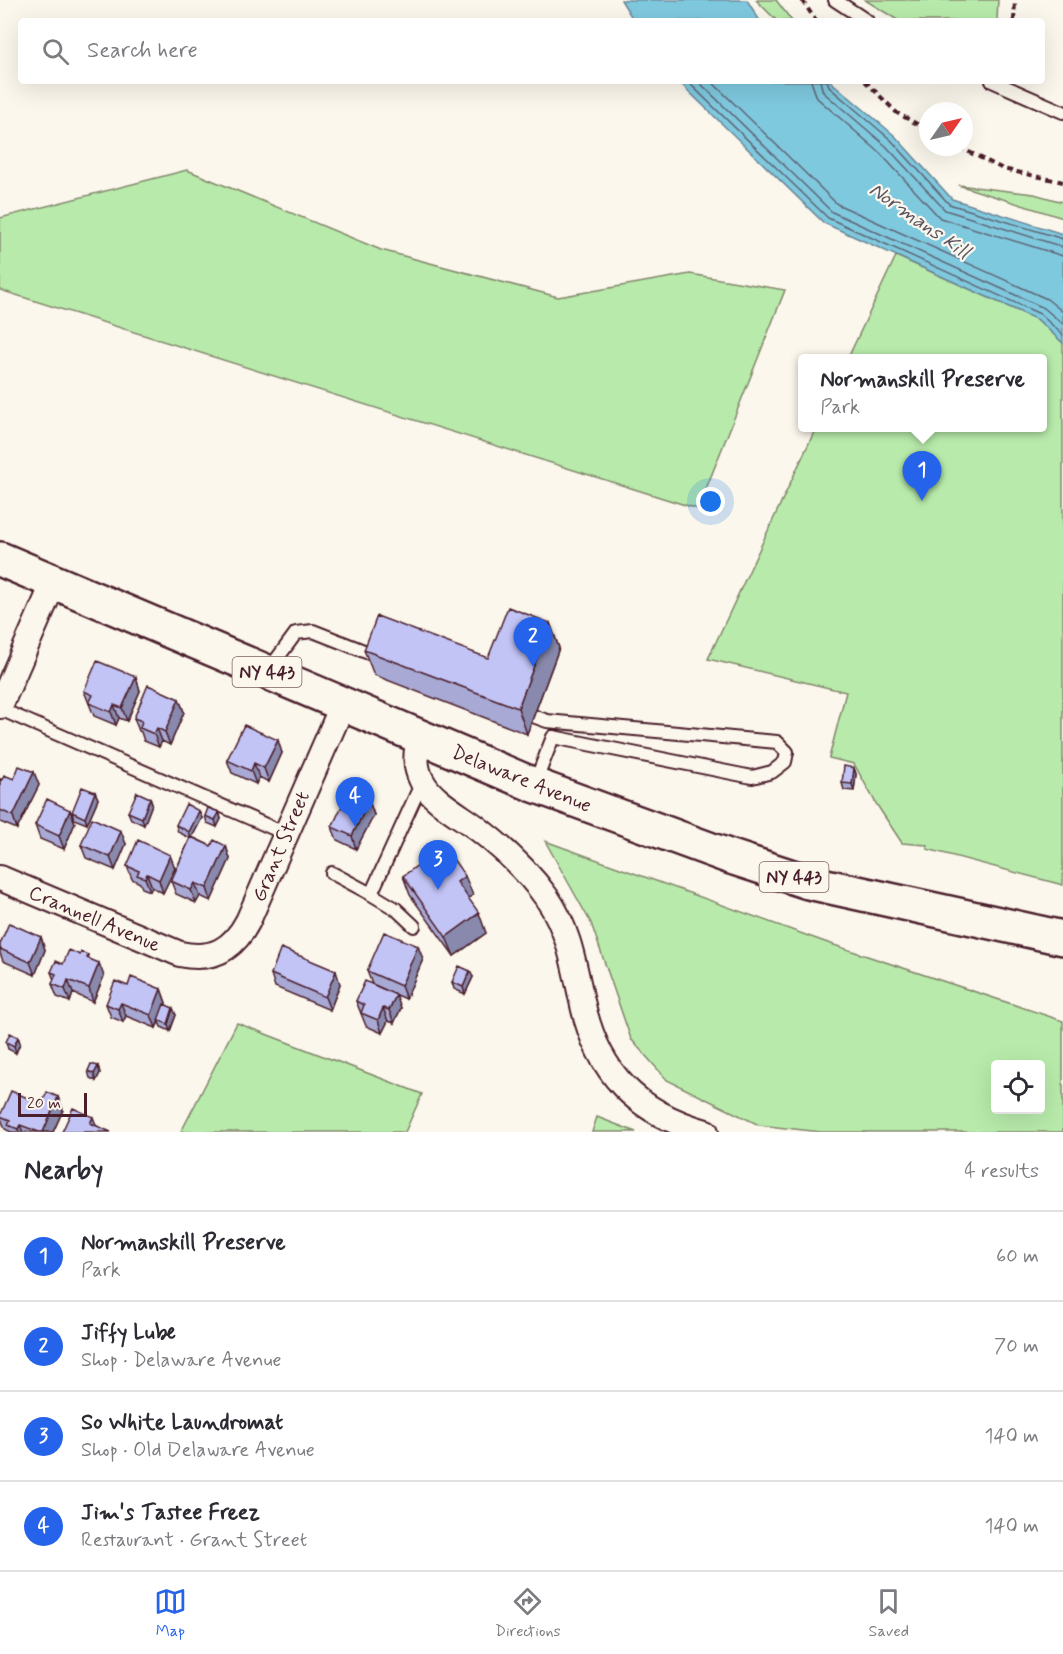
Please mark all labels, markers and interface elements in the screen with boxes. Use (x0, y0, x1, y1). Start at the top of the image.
search box (18, 18, 1045, 84)
icon: search (39, 35, 72, 68)
text: Search here (87, 37, 198, 65)
north arrow (919, 102, 973, 156)
water label: Normans Kill (863, 176, 977, 267)
popup (798, 354, 1047, 432)
text: Normanskill Preserve (820, 366, 1025, 394)
text: Park (820, 394, 860, 421)
pin: 1 (902, 452, 942, 501)
your location (696, 487, 725, 516)
pin: 2 (514, 618, 552, 667)
road number: NY 443 (232, 657, 302, 687)
street label: Delaware Avenue (448, 739, 595, 820)
pin: 4 (336, 778, 374, 827)
street label: Grant Street (246, 787, 317, 906)
pin: 3 (418, 840, 458, 890)
road number: NY 443 (760, 862, 828, 892)
street label: Crannell Avenue (24, 879, 164, 959)
map controls (991, 1060, 1045, 1114)
button: locate (991, 1060, 1045, 1114)
scale bar (18, 1090, 87, 1118)
text: 20 m (27, 1093, 61, 1114)
text: Nearby (24, 1154, 103, 1188)
text: 4 results (964, 1158, 1039, 1185)
text: Normanskill Preserve (81, 1229, 286, 1257)
text: 1 (39, 1243, 48, 1270)
text: 60 m (996, 1243, 1039, 1270)
text: Park (81, 1257, 121, 1284)
text: Jiffy Lube (81, 1319, 176, 1347)
text: 2 (39, 1333, 48, 1360)
text: 70 m (994, 1333, 1039, 1360)
text: Shop · Delaware Avenue (81, 1347, 281, 1374)
text: So White Laundromat (81, 1409, 283, 1437)
text: 3 (39, 1423, 48, 1450)
text: 140 m (985, 1423, 1039, 1450)
text: Shop · Old Delaware Avenue (81, 1437, 315, 1464)
text: Jim's Tastee Freez (81, 1499, 260, 1527)
text: 4 (38, 1513, 49, 1540)
text: 140 m (985, 1513, 1039, 1540)
text: Restaurant · Grant Street (81, 1527, 307, 1554)
tab: Map (154, 1585, 187, 1642)
tab: Directions (495, 1585, 561, 1642)
tab: Saved (869, 1585, 909, 1642)

